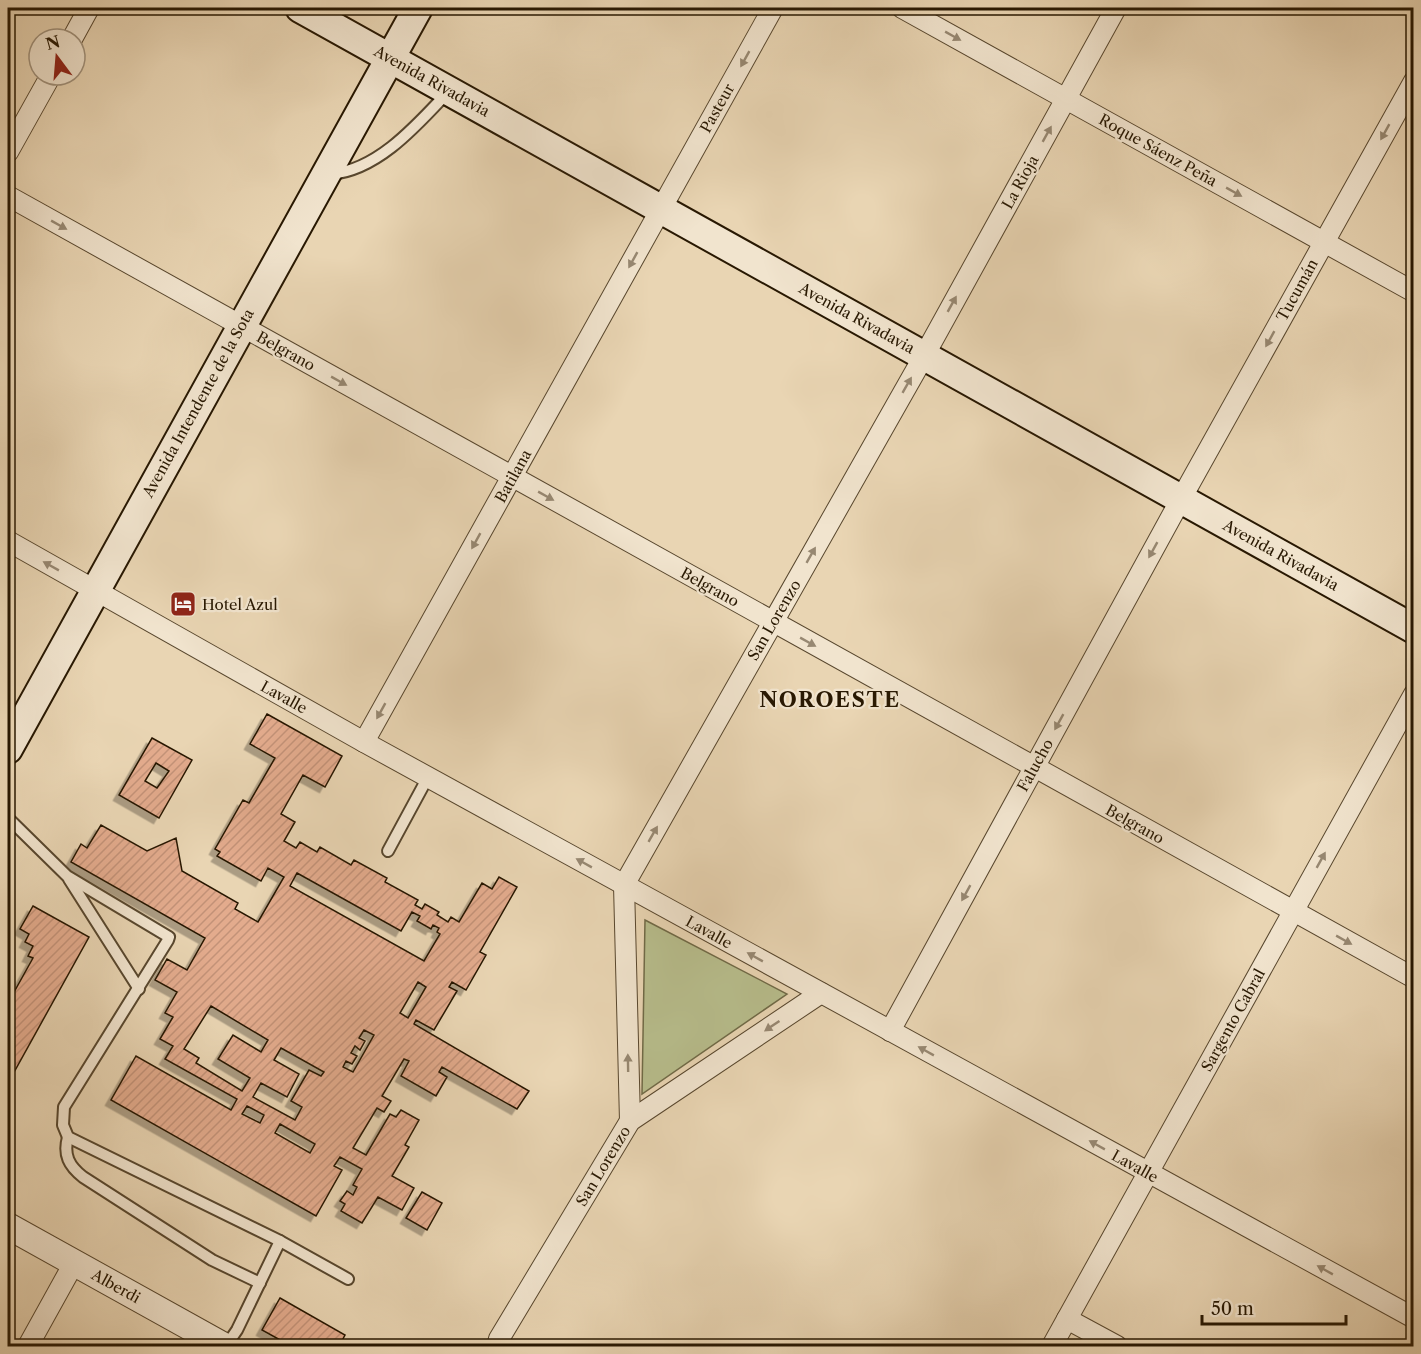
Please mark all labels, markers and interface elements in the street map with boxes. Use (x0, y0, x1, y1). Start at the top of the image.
north arrow (27, 27, 87, 87)
text: N (43, 31, 62, 54)
one-way arrow (945, 31, 962, 41)
street label: Avenida Rivadavia (370, 41, 493, 121)
one-way arrow (740, 51, 750, 68)
street label: Pasteur (696, 79, 739, 136)
street label: Roque Sáenz Peña (1096, 110, 1220, 190)
one-way arrow (1380, 124, 1390, 141)
one-way arrow (1041, 126, 1052, 142)
street label: La Rioja (998, 152, 1043, 212)
one-way arrow (1225, 187, 1242, 197)
one-way arrow (50, 220, 67, 230)
one-way arrow (628, 252, 638, 269)
street label: Tucumán (1272, 255, 1322, 324)
street label: Avenida Rivadavia (795, 278, 918, 358)
one-way arrow (947, 296, 957, 313)
street label: Avenida Intendente de la Sota (138, 305, 258, 502)
street label: Belgrano (253, 327, 319, 375)
one-way arrow (1265, 331, 1275, 348)
one-way arrow (331, 376, 348, 386)
one-way arrow (902, 377, 912, 394)
street label: Batilana (491, 446, 535, 506)
one-way arrow (538, 491, 555, 501)
street label: Avenida Rivadavia (1219, 515, 1342, 595)
one-way arrow (471, 532, 481, 549)
one-way arrow (1148, 542, 1158, 559)
one-way arrow (806, 546, 816, 563)
one-way arrow (42, 561, 59, 571)
street label: Belgrano (677, 563, 743, 611)
street label: San Lorenzo (743, 576, 805, 664)
hotel icon: Hotel Azul (168, 589, 198, 619)
place label: Hotel Azul (202, 595, 278, 614)
one-way arrow (800, 637, 817, 647)
street label: Lavalle (257, 677, 311, 717)
district label: NOROESTE (759, 687, 901, 712)
one-way arrow (376, 703, 386, 720)
one-way arrow (1054, 713, 1064, 730)
street label: Falucho (1013, 735, 1057, 795)
street label: Belgrano (1102, 800, 1168, 848)
one-way arrow (648, 826, 658, 843)
one-way arrow (1316, 852, 1326, 869)
one-way arrow (576, 858, 592, 869)
one-way arrow (961, 884, 971, 901)
street label: Lavalle (682, 912, 736, 952)
one-way arrow (1336, 935, 1353, 945)
one-way arrow (746, 952, 763, 962)
street label: Sargento Cabral (1197, 965, 1269, 1075)
one-way arrow (765, 1020, 781, 1032)
one-way arrow (917, 1046, 934, 1056)
one-way arrow (624, 1053, 633, 1072)
street label: San Lorenzo (572, 1123, 634, 1209)
one-way arrow (1088, 1140, 1105, 1150)
street label: Lavalle (1108, 1146, 1162, 1186)
street label: Alberdi (87, 1264, 144, 1307)
one-way arrow (1317, 1265, 1334, 1275)
scale bar (1202, 1288, 1346, 1326)
text: 50 m (1211, 1298, 1254, 1320)

